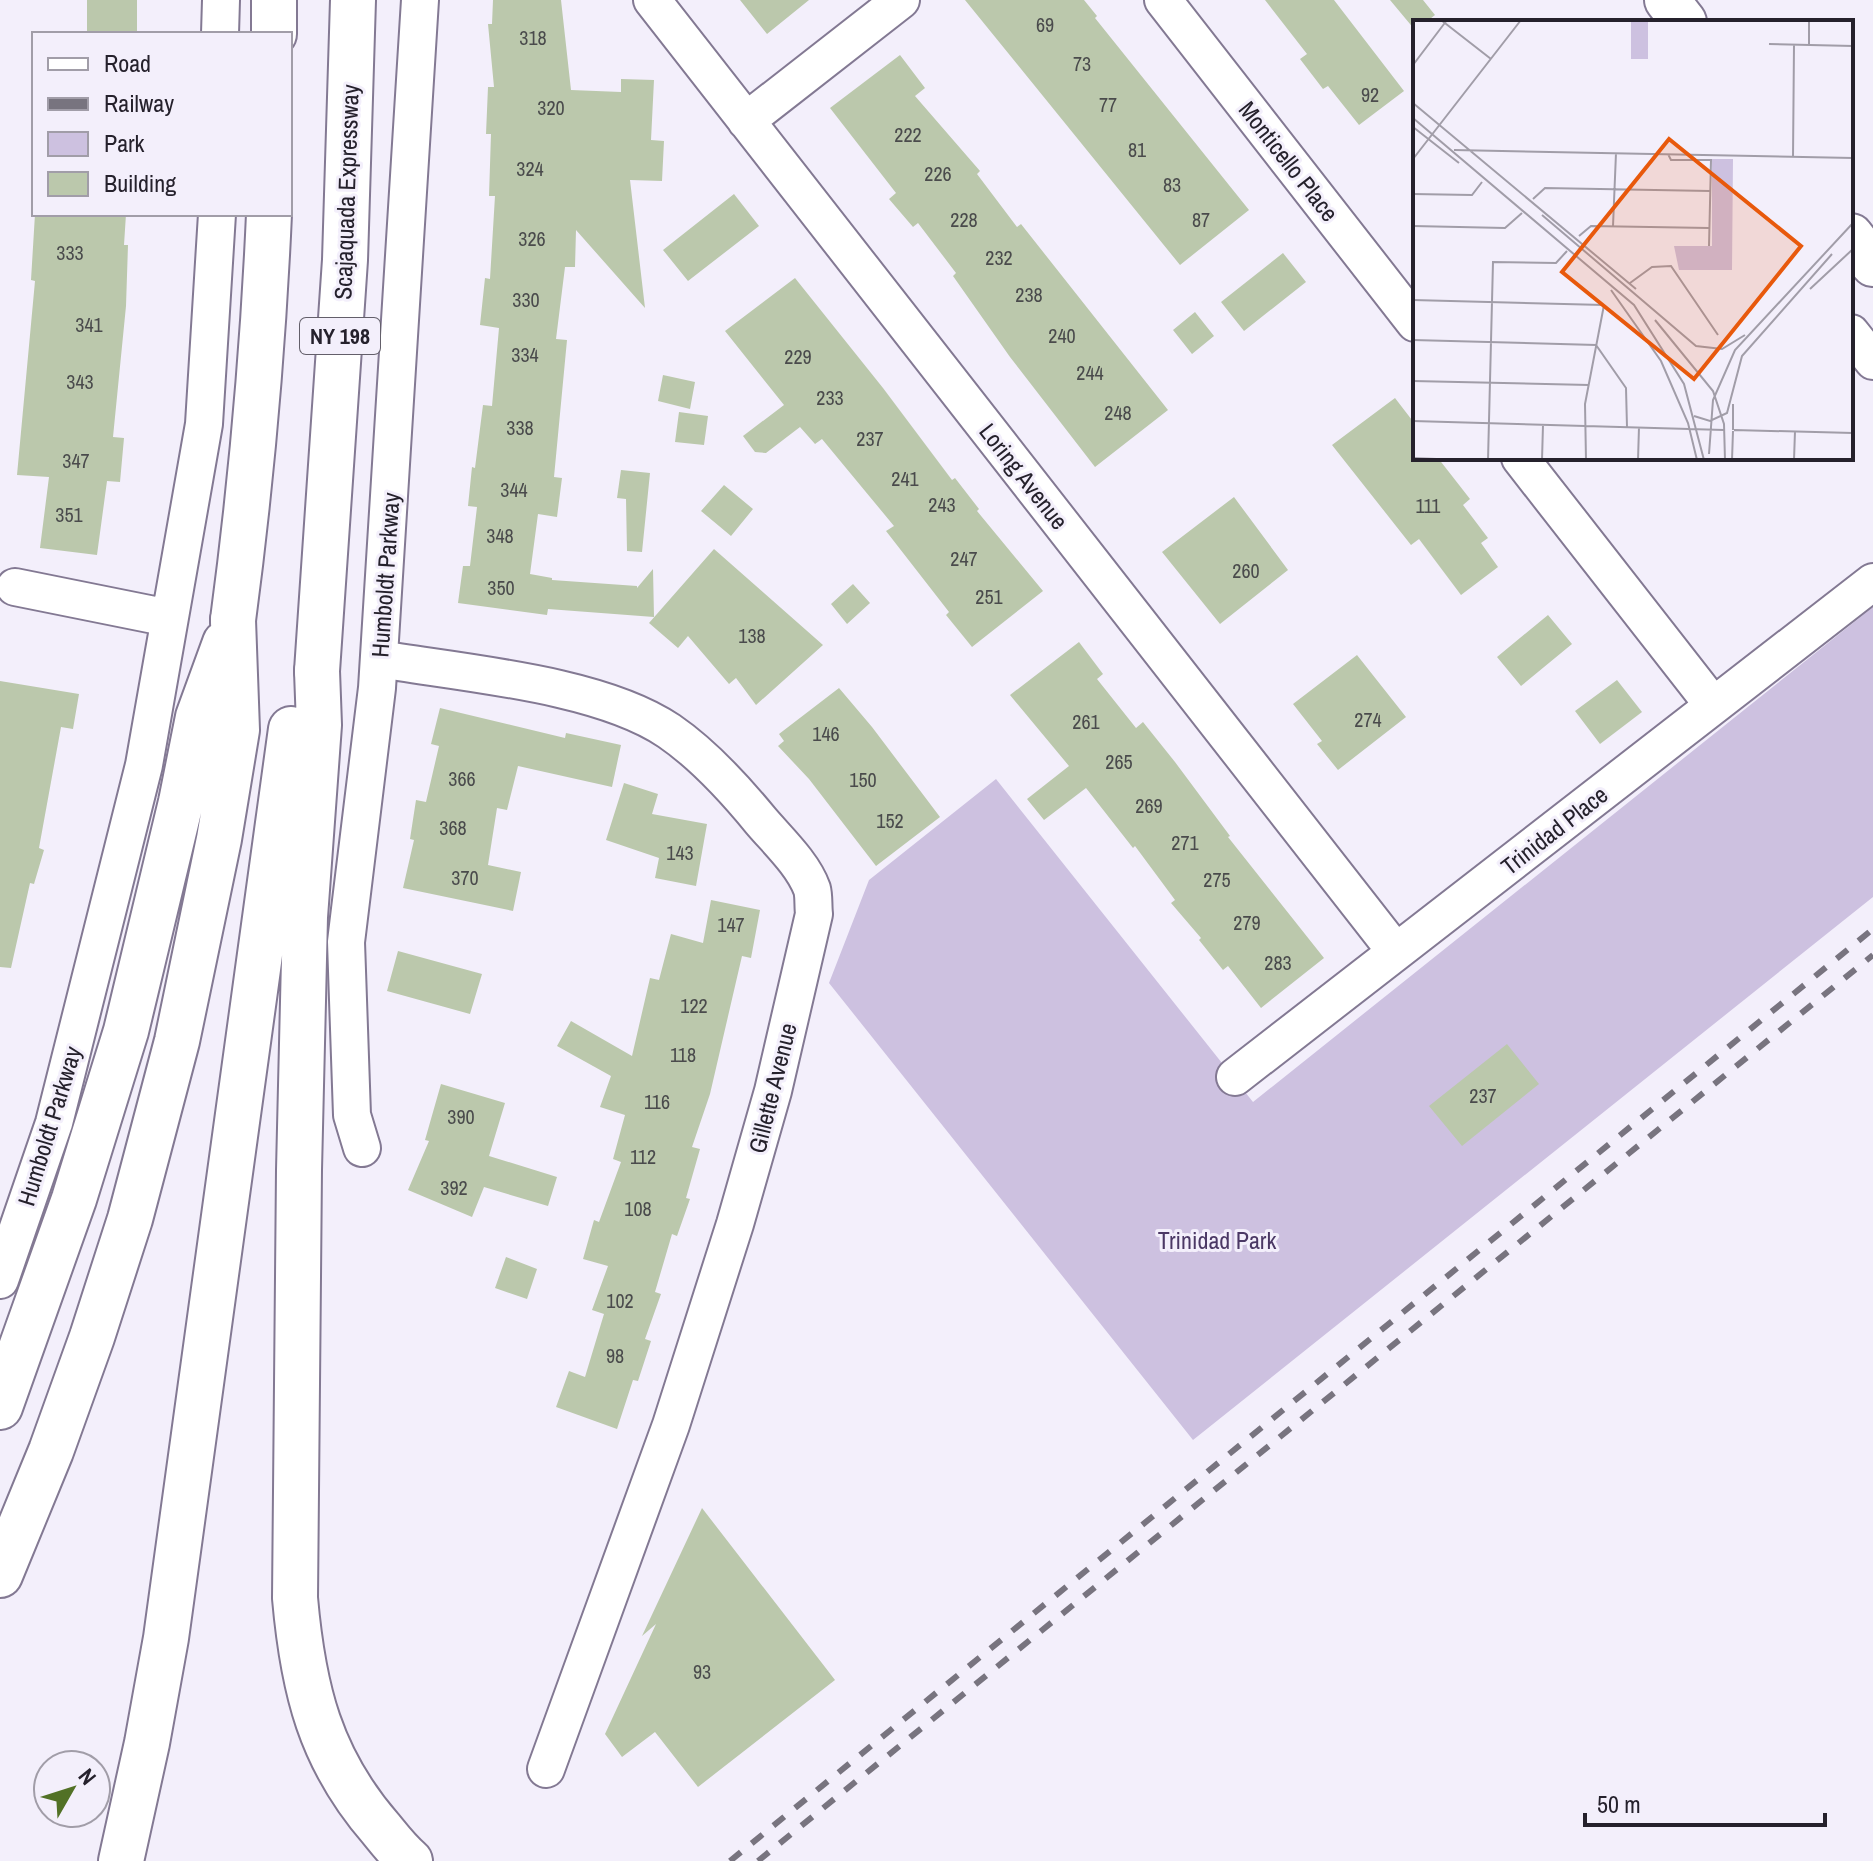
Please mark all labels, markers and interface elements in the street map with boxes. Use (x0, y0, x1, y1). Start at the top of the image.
house number: 69 (1036, 11, 1054, 38)
inset map (1413, 20, 1853, 460)
house number: 318 (519, 24, 547, 51)
legend (32, 32, 292, 216)
text: Road (104, 47, 151, 79)
house number: 73 (1073, 50, 1091, 77)
house number: 92 (1361, 81, 1379, 108)
street label: Scajaquada Expressway (326, 84, 366, 300)
text: Railway (104, 87, 174, 119)
house number: 77 (1099, 91, 1117, 118)
house number: 320 (537, 94, 565, 121)
street label: Monticello Place (1232, 94, 1346, 228)
house number: 222 (894, 121, 922, 148)
text: Park (104, 127, 145, 159)
house number: 81 (1128, 136, 1146, 163)
house number: 324 (516, 155, 544, 182)
house number: 226 (924, 160, 952, 187)
text: Building (104, 167, 176, 199)
house number: 83 (1163, 171, 1181, 198)
house number: 228 (950, 206, 978, 233)
house number: 87 (1192, 206, 1210, 233)
house number: 326 (518, 225, 546, 252)
house number: 333 (56, 239, 84, 266)
house number: 232 (985, 244, 1013, 271)
house number: 238 (1015, 281, 1043, 308)
house number: 330 (512, 286, 540, 313)
house number: 341 (75, 311, 103, 338)
road number: NY 198 (300, 318, 380, 354)
house number: 240 (1048, 322, 1076, 349)
house number: 334 (511, 341, 539, 368)
house number: 229 (784, 343, 812, 370)
house number: 244 (1076, 359, 1104, 386)
house number: 343 (66, 368, 94, 395)
house number: 233 (816, 384, 844, 411)
house number: 248 (1104, 399, 1132, 426)
house number: 338 (506, 414, 534, 441)
street label: Loring Avenue (972, 416, 1076, 536)
house number: 237 (856, 425, 884, 452)
house number: 347 (62, 447, 90, 474)
house number: 241 (891, 465, 919, 492)
house number: 344 (500, 476, 528, 503)
street label: Humboldt Parkway (363, 491, 407, 658)
house number: 243 (928, 491, 956, 518)
house number: 111 (1416, 492, 1440, 519)
house number: 351 (55, 501, 83, 528)
house number: 348 (486, 522, 514, 549)
house number: 247 (950, 545, 978, 572)
house number: 260 (1232, 557, 1260, 584)
house number: 350 (487, 574, 515, 601)
house number: 251 (975, 583, 1003, 610)
house number: 138 (738, 622, 766, 649)
house number: 274 (1354, 706, 1382, 733)
house number: 261 (1072, 708, 1100, 735)
house number: 146 (812, 720, 840, 747)
house number: 265 (1105, 748, 1133, 775)
house number: 366 (448, 765, 476, 792)
house number: 150 (849, 766, 877, 793)
street label: Trinidad Place (1494, 778, 1614, 882)
house number: 269 (1135, 792, 1163, 819)
house number: 152 (876, 807, 904, 834)
house number: 368 (439, 814, 467, 841)
house number: 271 (1171, 829, 1199, 856)
house number: 143 (666, 839, 694, 866)
house number: 370 (451, 864, 479, 891)
house number: 275 (1203, 866, 1231, 893)
house number: 279 (1233, 909, 1261, 936)
house number: 147 (717, 911, 745, 938)
house number: 283 (1264, 949, 1292, 976)
house number: 122 (680, 992, 708, 1019)
street label: Gillette Avenue (740, 1020, 804, 1156)
house number: 118 (670, 1041, 696, 1068)
street label: Humboldt Parkway (10, 1042, 88, 1210)
house number: 237 (1469, 1082, 1497, 1109)
house number: 116 (644, 1088, 670, 1115)
house number: 390 (447, 1103, 475, 1130)
house number: 112 (630, 1143, 656, 1170)
house number: 392 (440, 1174, 468, 1201)
house number: 108 (624, 1195, 652, 1222)
park label: Trinidad Park (1158, 1224, 1276, 1256)
house number: 102 (606, 1287, 634, 1314)
house number: 98 (606, 1342, 624, 1369)
house number: 93 (693, 1658, 711, 1685)
north arrow (32, 1749, 112, 1829)
text: N (72, 1762, 103, 1791)
scale bar (1585, 1777, 1825, 1827)
text: 50 m (1597, 1788, 1641, 1820)

